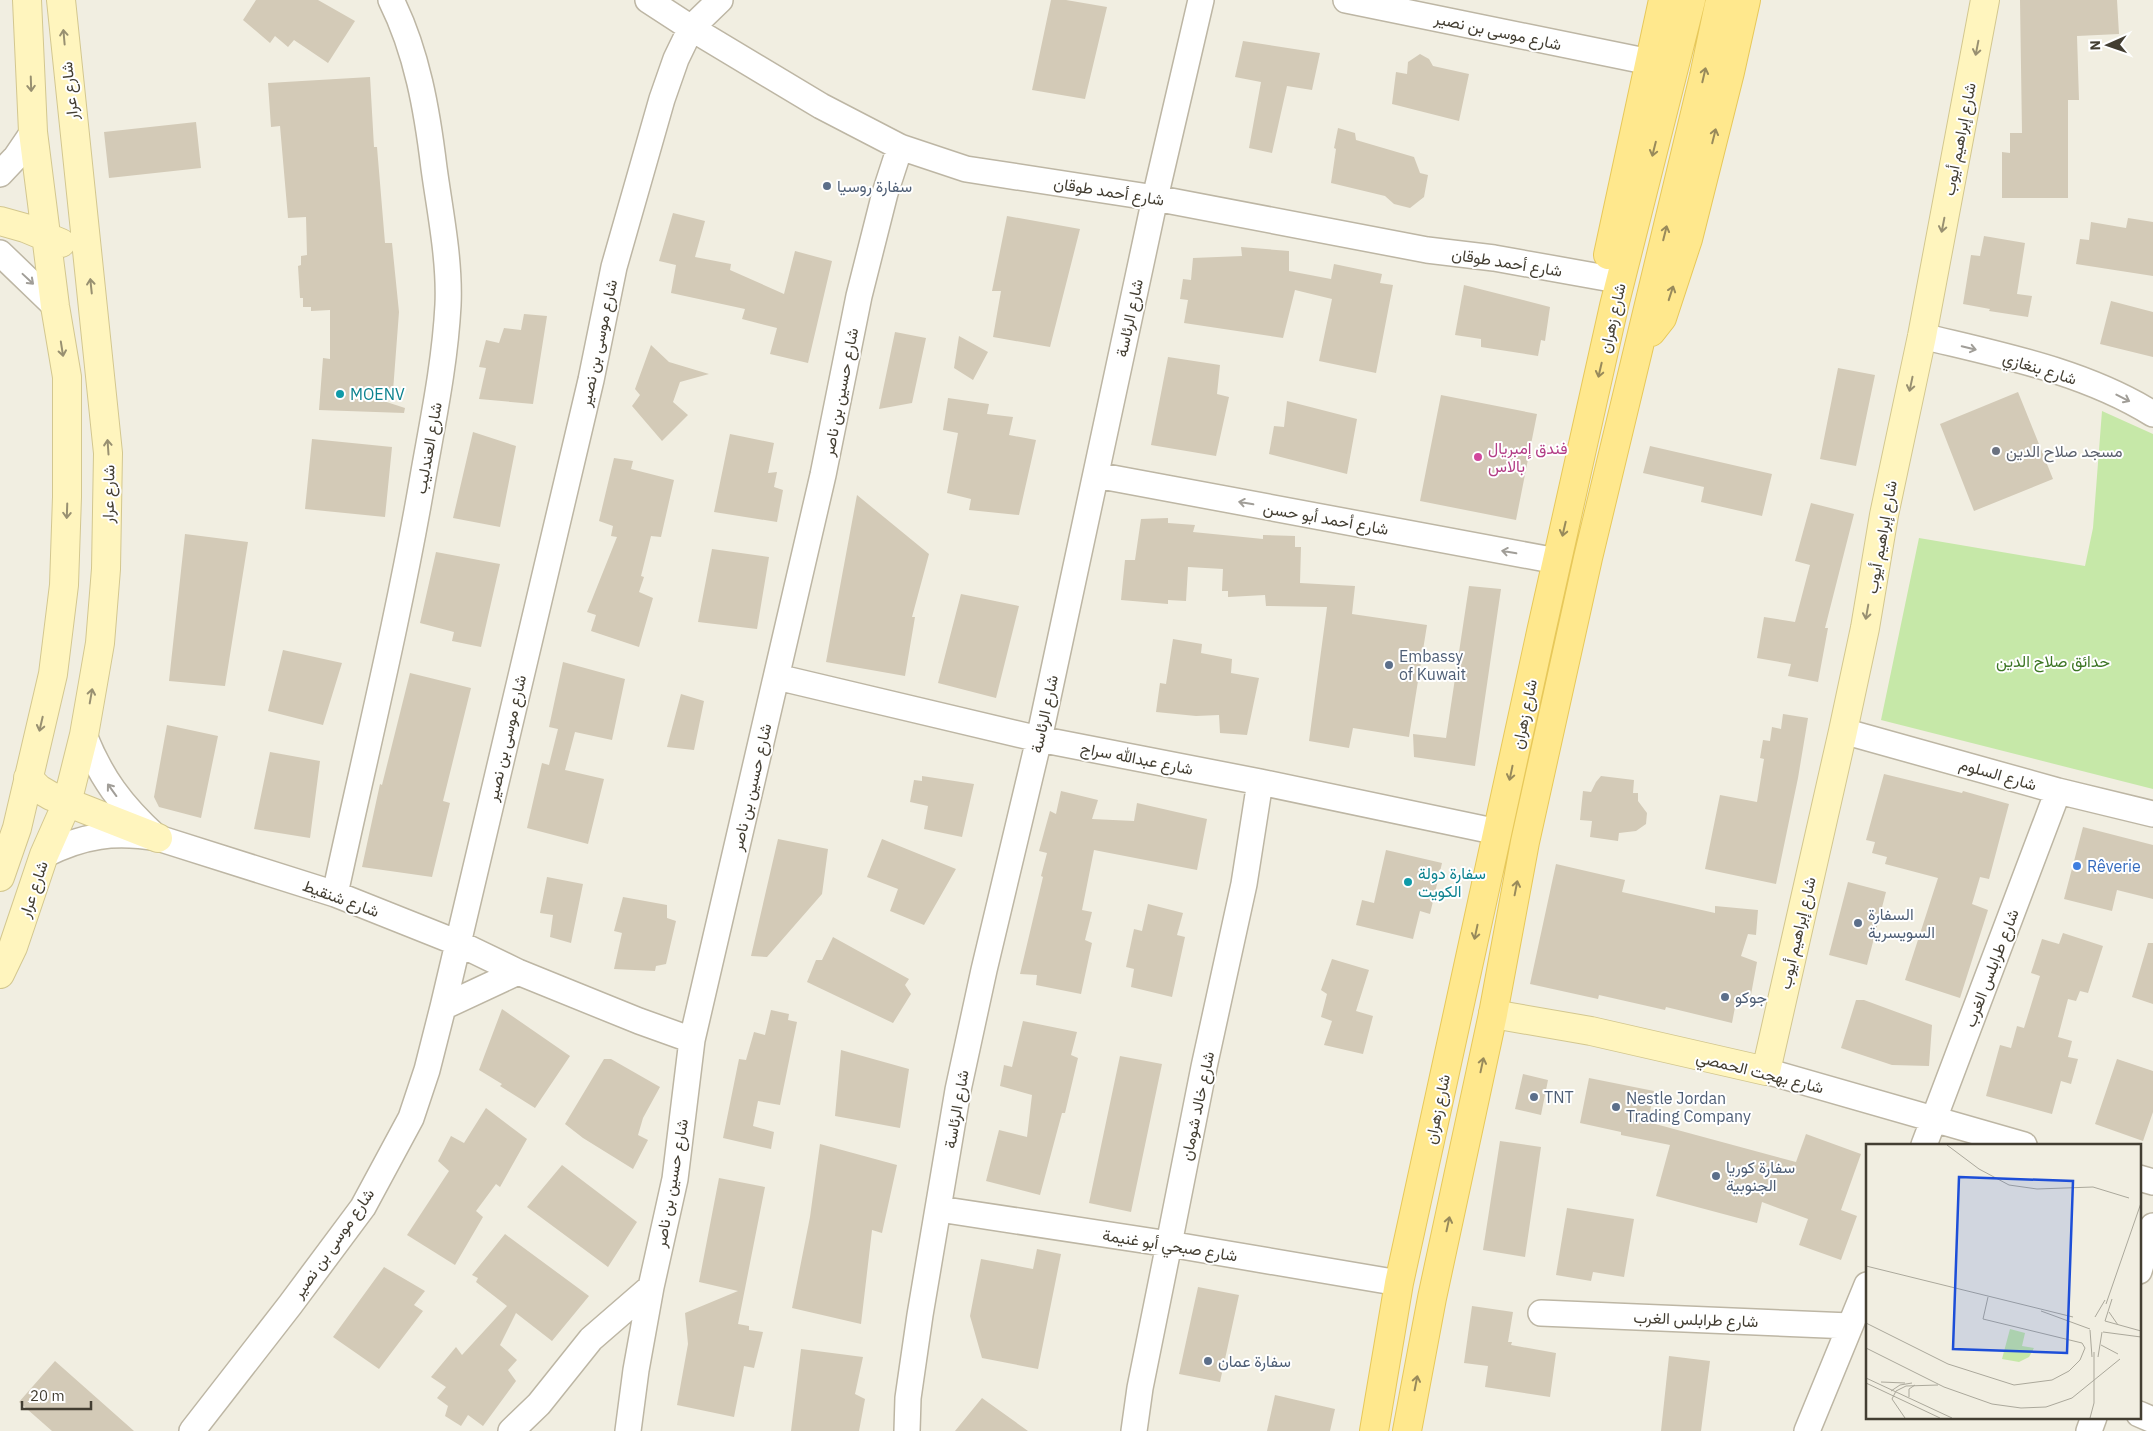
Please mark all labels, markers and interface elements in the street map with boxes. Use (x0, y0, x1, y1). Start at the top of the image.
street label: شارع موسى بن نصير (1431, 8, 1563, 56)
north arrow (2083, 20, 2133, 70)
one-way arrow (59, 29, 69, 45)
one-way arrow (1971, 40, 1981, 56)
text: N (2086, 40, 2104, 51)
street label: شارع عرار (56, 61, 84, 122)
one-way arrow (1700, 68, 1709, 84)
one-way arrow (26, 75, 36, 91)
street label: شارع إبراهيم أيوب (1938, 81, 1982, 198)
one-way arrow (1710, 129, 1719, 145)
one-way arrow (1649, 141, 1659, 157)
street label: شارع أحمد طوقان (1052, 172, 1166, 212)
place label: سفارة روسيا (837, 176, 912, 197)
marker: سفارة روسيا (821, 180, 833, 192)
one-way arrow (1938, 216, 1947, 232)
one-way arrow (1661, 226, 1670, 242)
street label: شارع أحمد طوقان (1450, 243, 1564, 283)
one-way arrow (22, 272, 34, 284)
street label: شارع الرئاسة (1111, 277, 1149, 359)
one-way arrow (86, 278, 96, 294)
street label: شارع موسى بن نصير (575, 278, 623, 410)
street label: شارع زهران (1594, 281, 1632, 355)
one-way arrow (1667, 286, 1676, 301)
street label: شارع حسين بن ناصر (818, 326, 864, 459)
one-way arrow (58, 341, 68, 357)
one-way arrow (1960, 344, 1976, 353)
street label: شارع بنغازي (1999, 347, 2079, 393)
one-way arrow (1595, 362, 1604, 378)
one-way arrow (1906, 376, 1916, 392)
place label: MOENV (350, 384, 405, 404)
marker: MOENV (334, 388, 346, 400)
one-way arrow (2115, 394, 2130, 403)
street label: شارع العندليب (410, 401, 448, 496)
place label: فندق إمبريال بالاس (1488, 438, 1567, 477)
one-way arrow (103, 440, 112, 456)
place label: مسجد صلاح الدين (2006, 441, 2123, 463)
marker: مسجد صلاح الدين (1990, 445, 2002, 457)
marker: فندق إمبريال بالاس (1472, 451, 1484, 463)
street label: شارع عرار (97, 465, 121, 524)
street label: شارع إبراهيم أيوب (1861, 479, 1903, 596)
street label: شارع أحمد أبو حسن (1261, 497, 1390, 541)
one-way arrow (1239, 498, 1255, 508)
one-way arrow (62, 503, 71, 519)
one-way arrow (1559, 520, 1568, 536)
one-way arrow (1502, 546, 1518, 556)
one-way arrow (1862, 604, 1872, 620)
place label: Embassy of Kuwait (1399, 646, 1466, 684)
park label: حدائق صلاح الدين (1996, 651, 2110, 673)
marker: Embassy of Kuwait (1383, 659, 1395, 671)
street label: شارع موسى بن نصير (481, 673, 532, 805)
street label: شارع الرئاسة (1026, 673, 1064, 755)
street label: شارع زهران (1507, 677, 1543, 751)
one-way arrow (86, 689, 96, 705)
one-way arrow (36, 716, 45, 732)
street label: شارع حسين بن ناصر (726, 721, 777, 854)
street label: شارع عبدالله سراج (1079, 737, 1195, 781)
street label: شارع السلوم (1956, 753, 2039, 796)
one-way arrow (1506, 765, 1515, 781)
one-way arrow (107, 783, 117, 797)
place label: Rêverie (2087, 856, 2141, 876)
street label: شارع عرار (14, 858, 54, 922)
marker: Rêverie (2071, 860, 2083, 872)
place label: سفارة دولة الكويت (1418, 863, 1486, 902)
street label: شارع شنقيط (299, 875, 382, 923)
street label: شارع إبراهيم أيوب (1774, 875, 1822, 992)
marker: سفارة دولة الكويت (1402, 876, 1414, 888)
one-way arrow (1512, 881, 1522, 897)
place label: السفارة السويسرية (1868, 904, 1935, 943)
street label: شارع طرابلس الغرب (1959, 906, 2025, 1031)
marker: السفارة السويسرية (1852, 917, 1864, 929)
one-way arrow (1471, 923, 1480, 939)
place label: جوكو (1735, 987, 1767, 1008)
marker: جوكو (1719, 991, 1731, 1003)
street label: شارع بهجت الحمصي (1693, 1046, 1826, 1101)
street label: شارع خالد شومان (1176, 1050, 1220, 1163)
one-way arrow (1478, 1057, 1487, 1073)
street label: شارع الرئاسة (939, 1068, 975, 1150)
street label: شارع زهران (1420, 1072, 1456, 1146)
place label: TNT (1544, 1087, 1574, 1107)
place label: Nestle Jordan Trading Company (1626, 1088, 1751, 1126)
marker: TNT (1528, 1091, 1540, 1103)
marker: Nestle Jordan Trading Company (1610, 1101, 1622, 1113)
street label: شارع حسين بن ناصر (650, 1117, 694, 1250)
inset map (1866, 1144, 2140, 1418)
place label: سفارة كوريا الجنوبية (1726, 1157, 1795, 1196)
marker: سفارة كوريا الجنوبية (1710, 1170, 1722, 1182)
street label: شارع موسى بن نصير (287, 1184, 380, 1304)
one-way arrow (1444, 1216, 1453, 1232)
street label: شارع صبحي أبو غنيمة (1101, 1224, 1239, 1269)
street label: شارع طرابلس الغرب (1633, 1307, 1759, 1333)
place label: سفارة عمان (1218, 1351, 1291, 1372)
marker: سفارة عمان (1202, 1355, 1214, 1367)
one-way arrow (1412, 1376, 1422, 1392)
scale bar (22, 1378, 91, 1410)
text: 20 m (30, 1386, 65, 1405)

